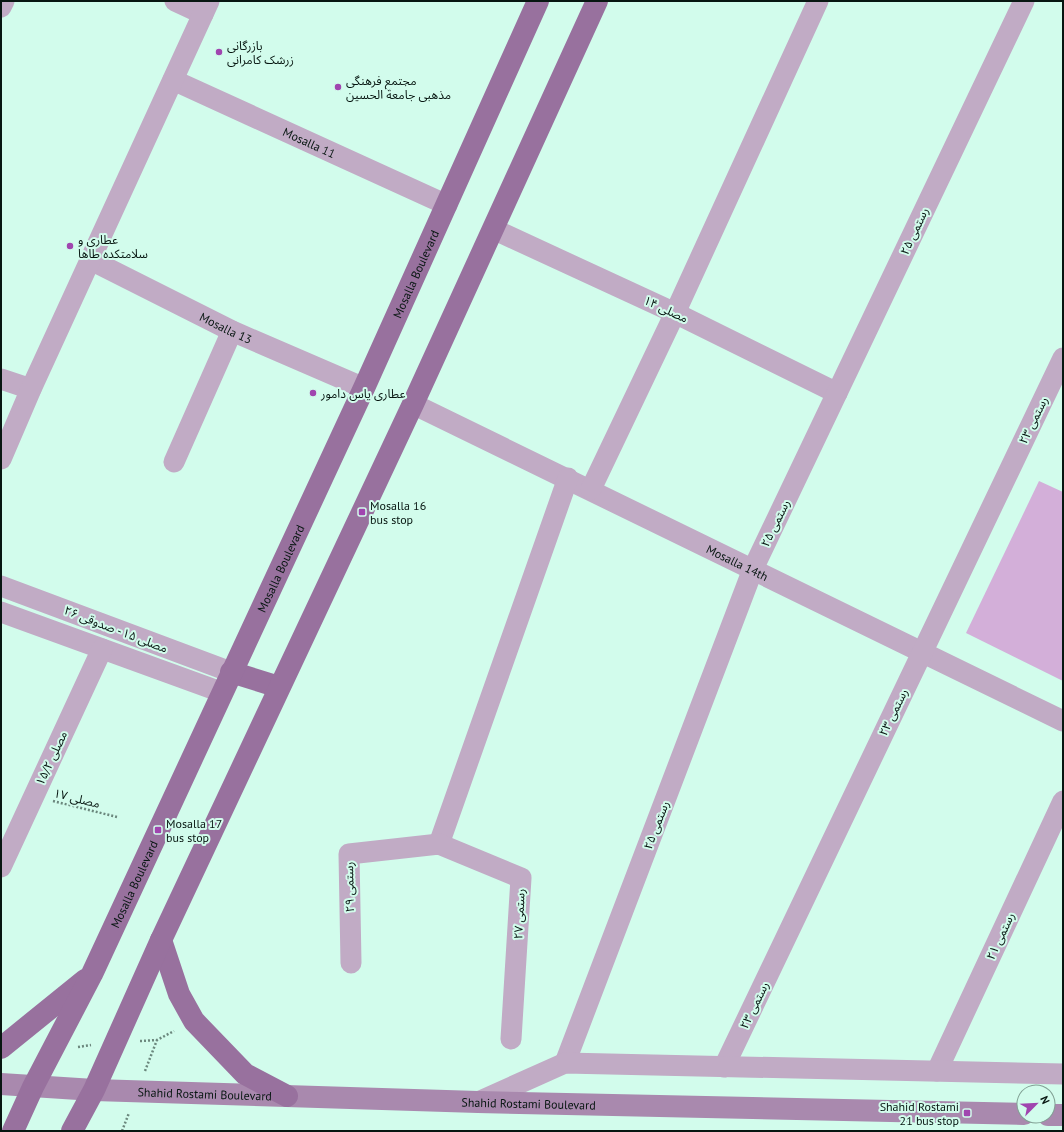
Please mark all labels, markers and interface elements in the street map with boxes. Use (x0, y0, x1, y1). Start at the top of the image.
place label: بازرگانی زرشک کامرانی (227, 38, 294, 67)
marker: بازرگانی زرشک کامرانی (214, 47, 224, 57)
place label: مجتمع فرهنگی مذهبی جامعة الحسین (346, 73, 451, 102)
marker: مجتمع فرهنگی مذهبی جامعة الحسین (333, 82, 343, 92)
street label: Mosalla 11 (281, 124, 338, 161)
street label: رستمی ۲۵ (897, 205, 931, 257)
street label: Mosalla Boulevard (389, 228, 442, 320)
place label: عطاری و سلامتکده طاها (78, 232, 148, 261)
marker: عطاری و سلامتکده طاها (65, 241, 75, 251)
street label: مصلی ۱۴ (642, 292, 690, 326)
street label: Mosalla 13 (197, 309, 254, 346)
place label: عطاری یاس دامور (320, 386, 406, 401)
marker: عطاری یاس دامور (308, 388, 318, 398)
street label: رستمی ۲۳ (1015, 394, 1051, 446)
street label: رستمی ۲۵ (757, 497, 793, 549)
place label: Mosalla 16 bus stop (370, 498, 426, 527)
marker: Mosalla 16 bus stop (357, 507, 367, 517)
street label: Mosalla Boulevard (254, 522, 307, 615)
street label: Mosalla 14th (704, 541, 771, 584)
street label: مصلی ۱۵ - صدوقی ۲۶ (62, 602, 170, 656)
street label: رستمی ۲۳ (875, 686, 911, 738)
street label: مصلی ۱۵/۲ (32, 728, 70, 788)
street label: مصلی ۱۷ (52, 785, 102, 811)
street label: رستمی ۲۵ (640, 799, 672, 851)
place label: Mosalla 17 bus stop (166, 816, 222, 845)
marker: Mosalla 17 bus stop (153, 825, 163, 835)
street label: Mosalla Boulevard (107, 838, 161, 930)
street label: رستمی ۲۹ (341, 862, 357, 912)
street label: رستمی ۲۷ (510, 888, 528, 940)
street label: رستمی ۲۱ (983, 910, 1017, 962)
street label: رستمی ۲۳ (736, 979, 772, 1031)
street label: Shahid Rostami Boulevard (137, 1084, 272, 1103)
north arrow (1016, 1084, 1056, 1124)
street label: Shahid Rostami Boulevard (461, 1094, 596, 1112)
text: N (1037, 1094, 1053, 1106)
place label: Shahid Rostami 21 bus stop (880, 1099, 959, 1128)
marker: Shahid Rostami 21 bus stop (962, 1108, 972, 1118)

